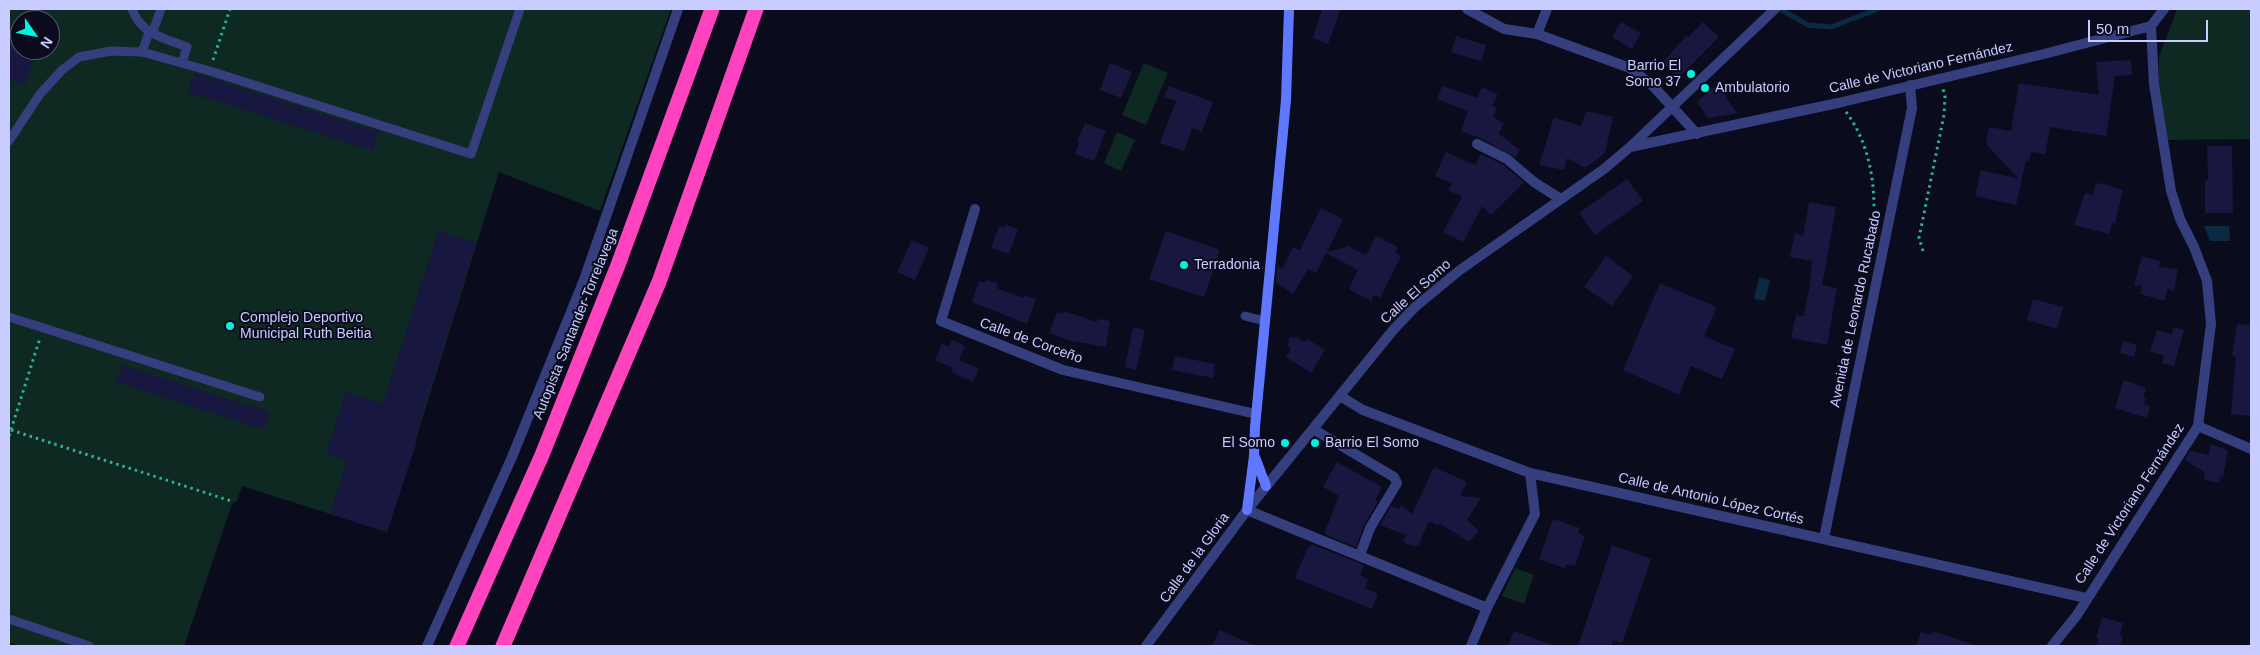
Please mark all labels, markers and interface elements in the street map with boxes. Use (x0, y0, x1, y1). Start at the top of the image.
north arrow (10, 10, 60, 60)
scale bar (2090, 10, 2210, 42)
text: 50 m (2096, 20, 2129, 37)
text: N (37, 34, 56, 51)
street label: Calle de Victoriano Fernández (1827, 39, 2015, 97)
place label: Barrio El Somo 37 (1625, 58, 1681, 90)
marker: Barrio El Somo 37 (1685, 68, 1697, 80)
place label: Ambulatorio (1715, 80, 1790, 96)
marker: Ambulatorio (1699, 82, 1711, 94)
street label: Avenida de Leonardo Rucabado (1827, 209, 1885, 409)
street label: Autopista Santander-Torrelavega (530, 226, 622, 422)
street label: Calle El Somo (1377, 256, 1455, 328)
place label: Terradonia (1194, 257, 1260, 273)
marker: Terradonia (1178, 259, 1190, 271)
place label: Complejo Deportivo Municipal Ruth Beitia (240, 310, 372, 342)
street label: Calle de Corceño (977, 315, 1085, 367)
marker: Complejo Deportivo Municipal Ruth Beitia (224, 320, 236, 332)
street label: Calle de Victoriano Fernández (2072, 421, 2188, 587)
place label: El Somo (1222, 435, 1275, 451)
place label: Barrio El Somo (1325, 435, 1419, 451)
marker: El Somo (1279, 437, 1291, 449)
marker: Barrio El Somo (1309, 437, 1321, 449)
street label: Calle de Antonio López Cortés (1617, 469, 1805, 529)
street label: Calle de la Gloria (1157, 510, 1233, 606)

